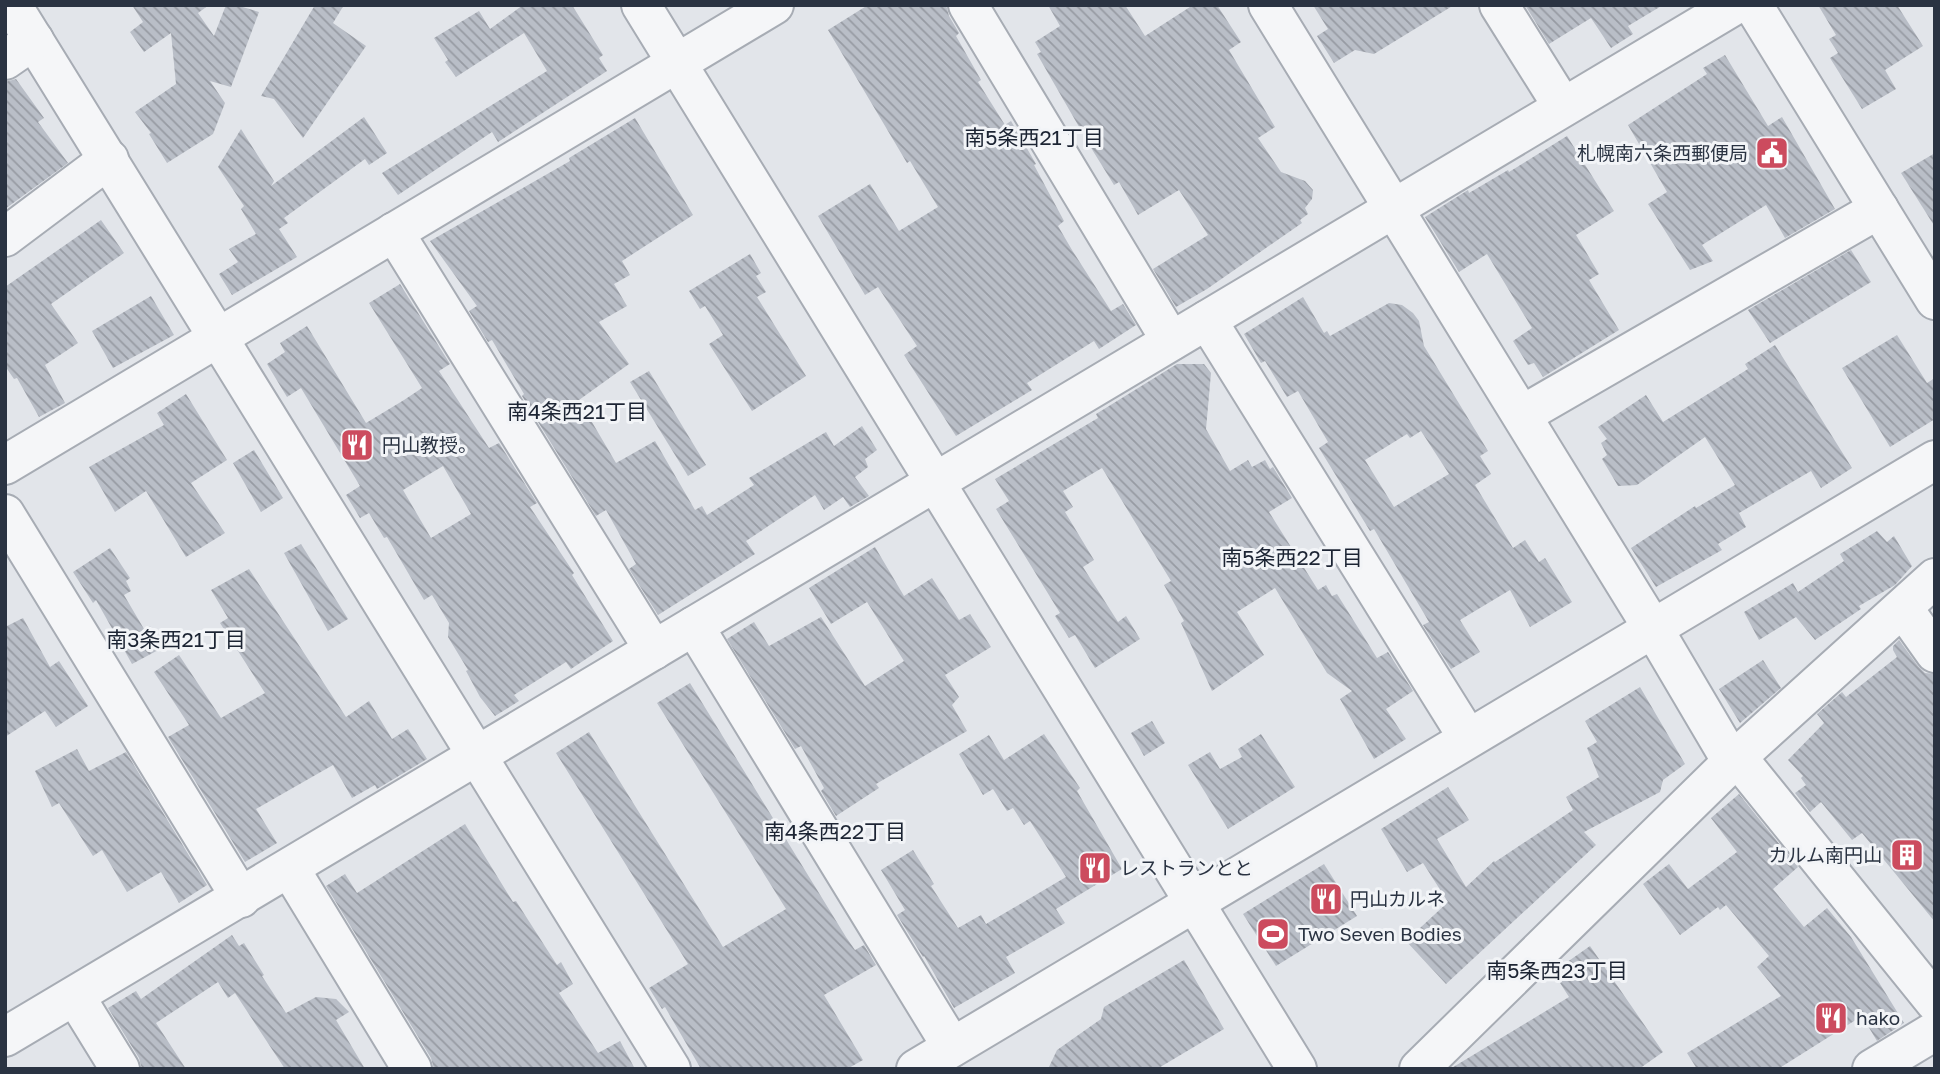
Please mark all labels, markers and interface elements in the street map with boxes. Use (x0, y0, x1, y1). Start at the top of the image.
district label: 南5条西21丁目 (964, 124, 1104, 150)
public building icon: 札幌南六条西郵便局 (1753, 134, 1791, 172)
place label: 札幌南六条西郵便局 (1577, 141, 1748, 164)
district label: 南4条西21丁目 (507, 398, 647, 424)
restaurant icon: 円山教授。 (338, 426, 376, 464)
place label: 円山教授。 (382, 433, 477, 456)
district label: 南5条西22丁目 (1221, 544, 1363, 570)
district label: 南3条西21丁目 (106, 626, 246, 652)
district label: 南4条西22丁目 (764, 818, 906, 844)
building icon: カルム南円山 (1888, 836, 1926, 874)
place label: カルム南円山 (1768, 843, 1882, 866)
restaurant icon: レストランとと (1076, 849, 1114, 887)
place label: レストランとと (1120, 856, 1253, 879)
restaurant icon: 円山カルネ (1307, 880, 1345, 918)
place label: 円山カルネ (1350, 887, 1445, 910)
sports icon: Two Seven Bodies (1254, 915, 1292, 953)
place label: Two Seven Bodies (1298, 922, 1462, 945)
district label: 南5条西23丁目 (1486, 957, 1628, 983)
restaurant icon: hako (1812, 999, 1850, 1037)
place label: hako (1856, 1006, 1900, 1029)

